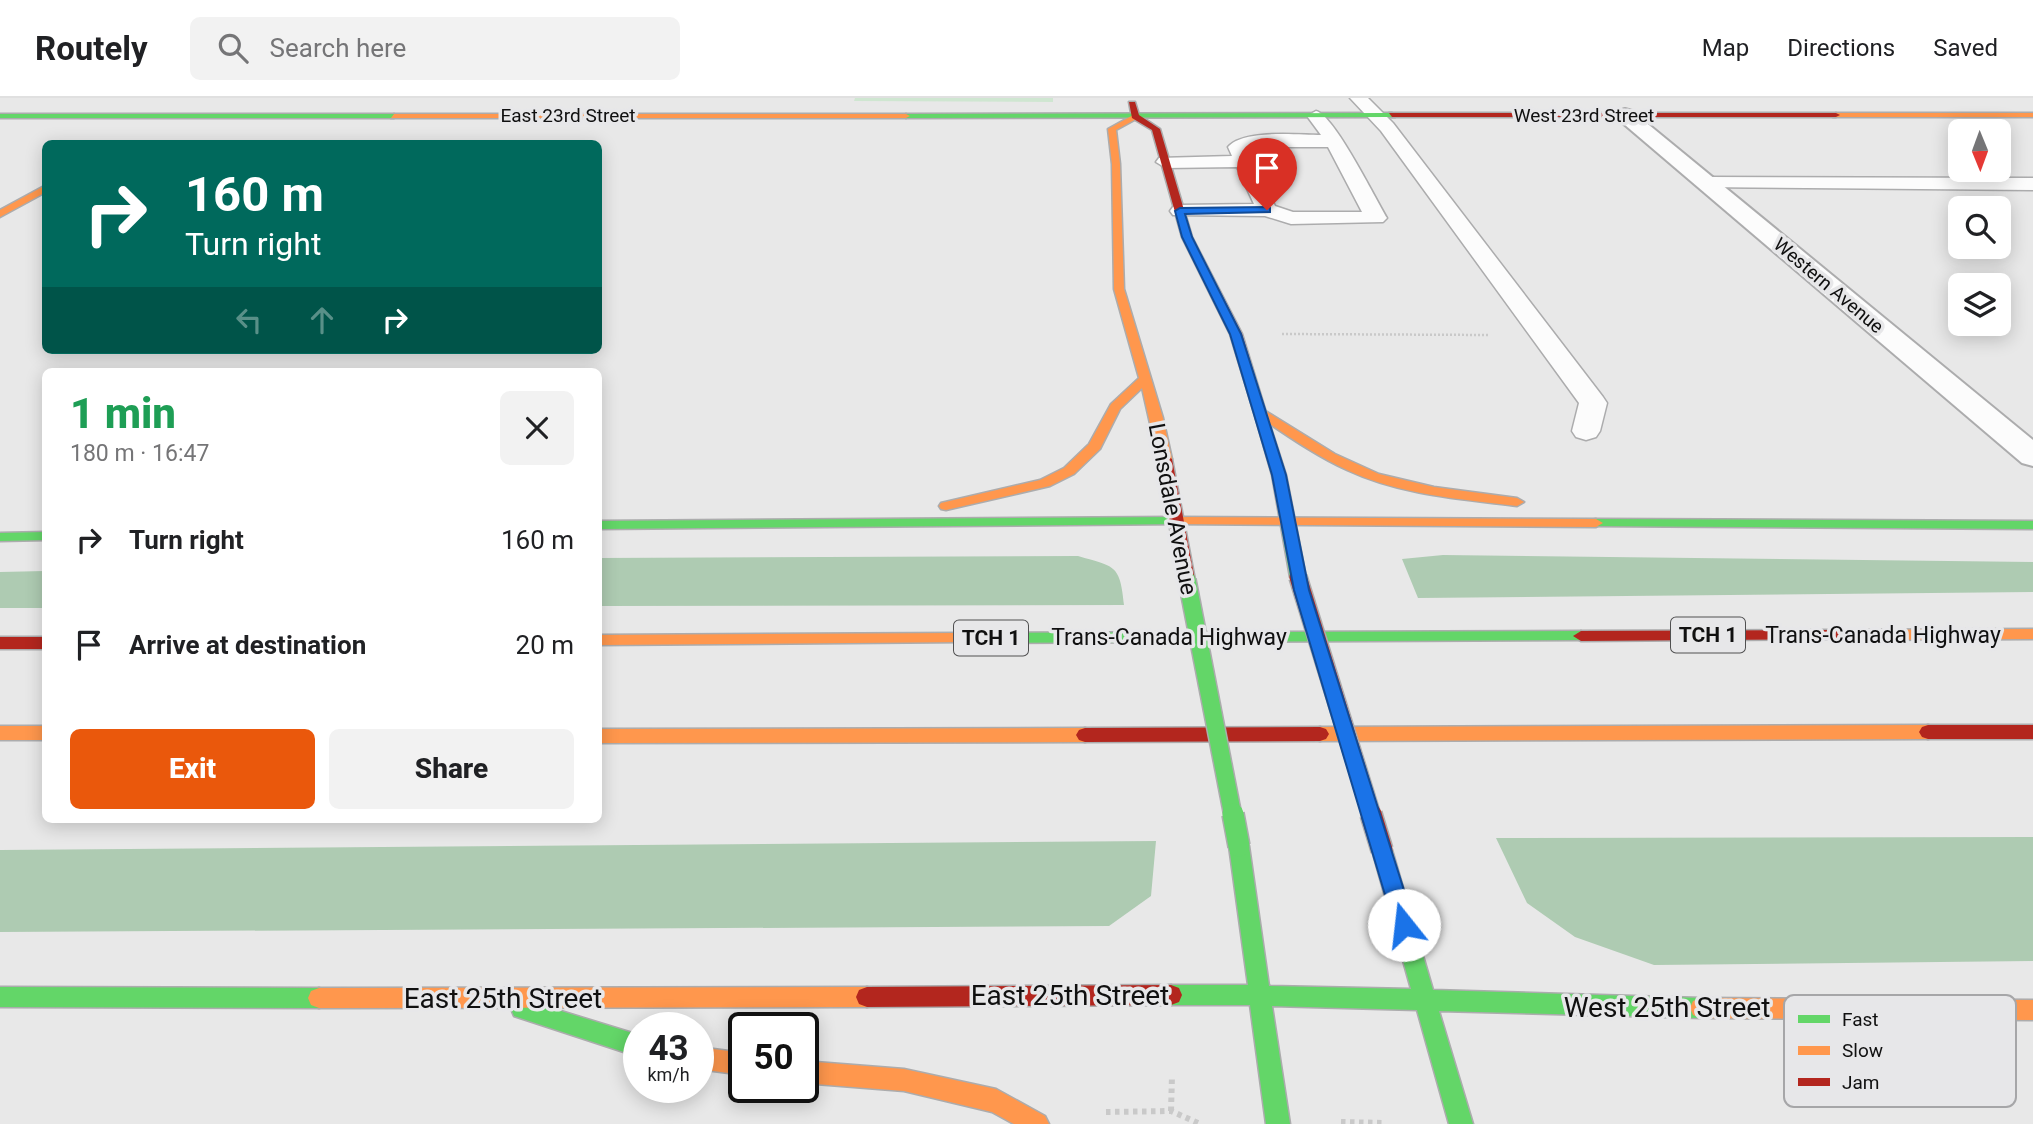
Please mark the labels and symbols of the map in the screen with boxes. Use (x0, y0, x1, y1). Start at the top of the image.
street label: East 23rd Street (500, 104, 636, 127)
street label: West 23rd Street (1514, 104, 1654, 127)
north arrow (1948, 119, 2011, 182)
pin (1237, 138, 1297, 210)
street label: Western Avenue (1769, 233, 1888, 338)
street label: Lonsdale Avenue (1143, 421, 1202, 597)
road number: TCH 1 (1671, 618, 1745, 652)
road number: TCH 1 (954, 620, 1028, 656)
street label: Trans-Canada Highway (1765, 622, 2001, 649)
street label: Trans-Canada Highway (1051, 624, 1287, 651)
position arrow (1367, 888, 1441, 962)
street label: East 25th Street (971, 979, 1169, 1012)
street label: East 25th Street (404, 982, 602, 1015)
street label: West 25th Street (1564, 991, 1770, 1024)
legend (1784, 995, 2016, 1107)
text: Fast (1842, 1008, 1879, 1031)
speed limit sign: 50 (728, 1012, 819, 1103)
text: Slow (1842, 1039, 1883, 1062)
text: Jam (1842, 1071, 1879, 1094)

